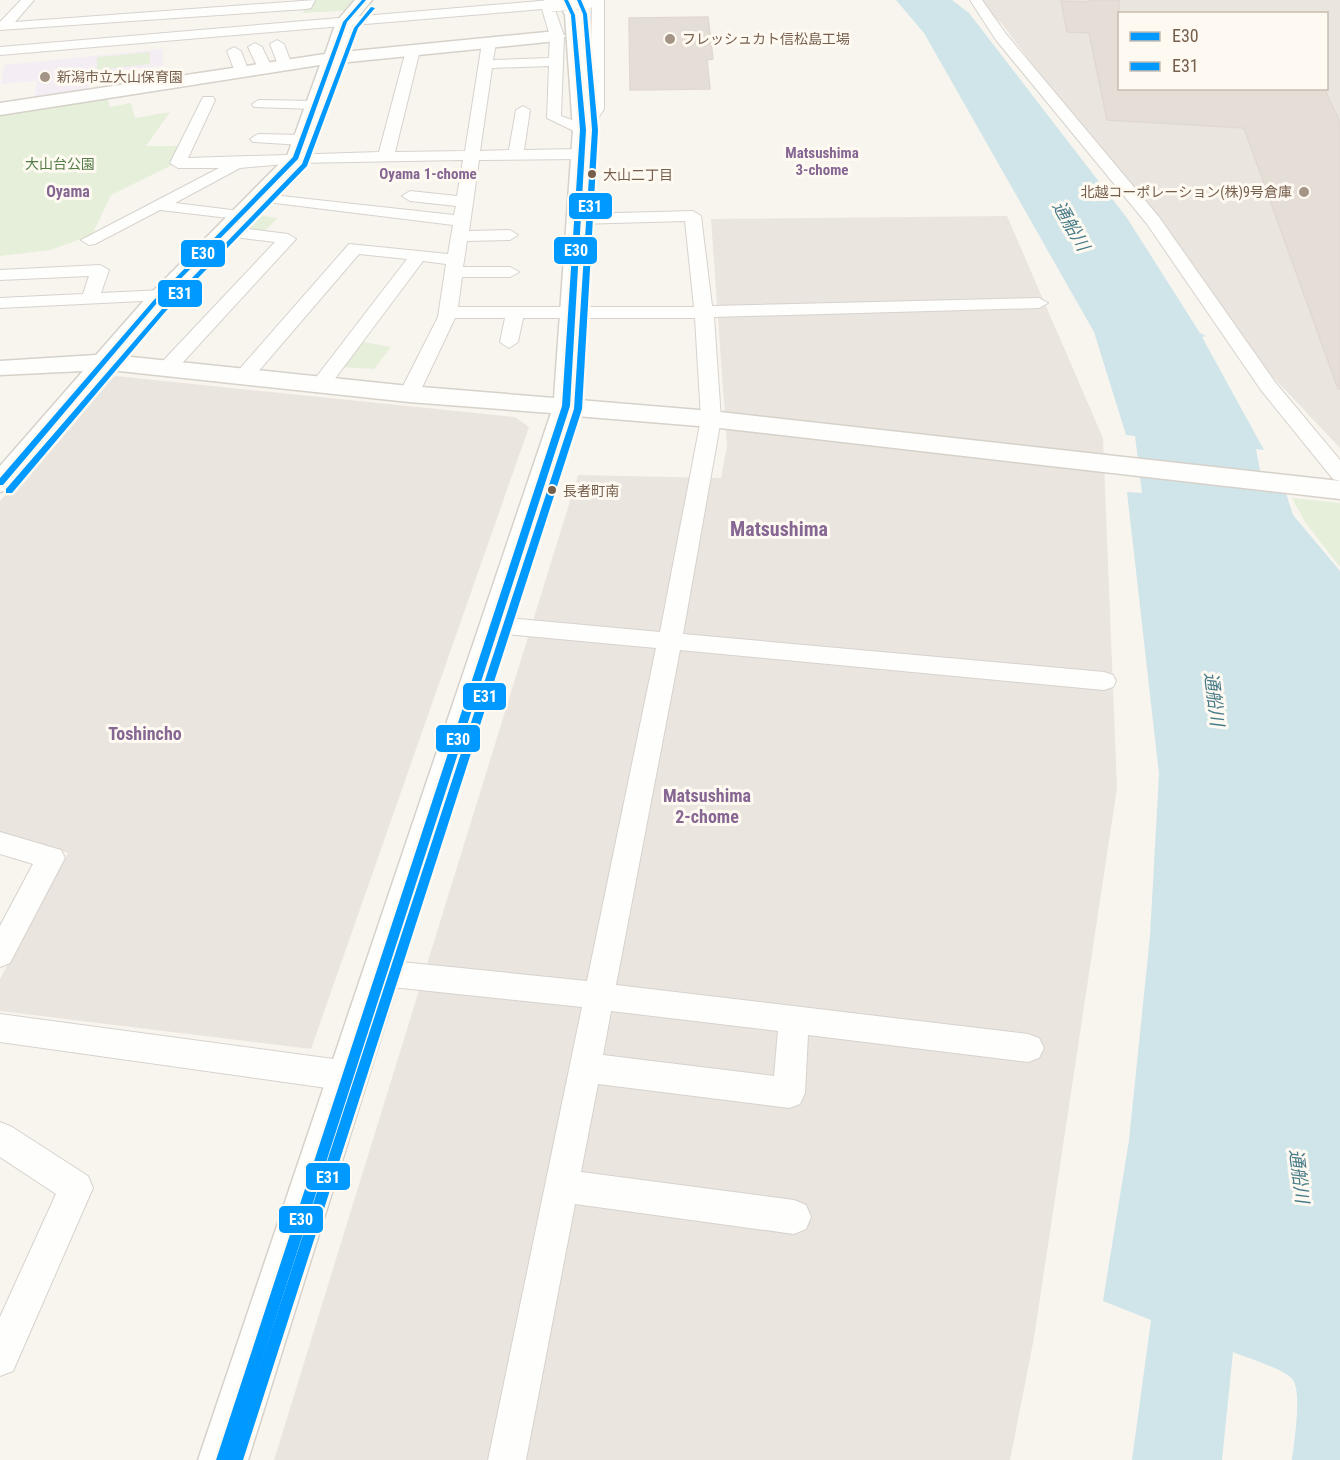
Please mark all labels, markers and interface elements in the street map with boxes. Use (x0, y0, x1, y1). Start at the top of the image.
legend (1118, 12, 1328, 90)
text: E30 (1172, 25, 1199, 46)
place label: フレッシュカト信松島工場 (682, 31, 850, 47)
marker: フレッシュカト信松島工場 (663, 32, 677, 46)
text: E31 (1172, 55, 1199, 76)
place label: 新潟市立大山保育園 (57, 69, 183, 85)
marker: 新潟市立大山保育園 (38, 70, 52, 84)
district label: Matsushima 3-chome (785, 144, 859, 179)
park label: 大山台公園 (25, 156, 95, 172)
district label: Oyama 1-chome (379, 165, 477, 183)
place label: 大山二丁目 (603, 167, 673, 183)
marker: 大山二丁目 (586, 168, 598, 180)
district label: Oyama (46, 182, 90, 201)
place label: 北越コーポレーション(株)9号倉庫 (1081, 184, 1292, 201)
marker: 北越コーポレーション(株)9号倉庫 (1297, 185, 1311, 199)
line badge: E31 (568, 192, 613, 220)
text: E31 (578, 197, 602, 216)
water label: 通船川 (1049, 197, 1095, 256)
line badge: E30 (553, 236, 598, 265)
line badge: E30 (180, 239, 226, 268)
text: E30 (564, 241, 588, 260)
text: E30 (191, 244, 215, 263)
line badge: E31 (157, 279, 203, 308)
text: E31 (168, 284, 192, 303)
place label: 長者町南 (563, 483, 619, 499)
marker: 長者町南 (546, 484, 558, 496)
district label: Matsushima (730, 517, 828, 541)
water label: 通船川 (1201, 671, 1228, 729)
line badge: E31 (462, 682, 507, 711)
text: E31 (473, 687, 497, 706)
district label: Toshincho (108, 723, 182, 744)
line badge: E30 (435, 724, 481, 753)
text: E30 (446, 730, 470, 749)
district label: Matsushima 2-chome (663, 785, 751, 827)
water label: 通船川 (1286, 1148, 1313, 1206)
line badge: E31 (305, 1162, 351, 1191)
text: E31 (316, 1168, 340, 1187)
line badge: E30 (278, 1205, 324, 1234)
text: E30 (289, 1210, 313, 1229)

